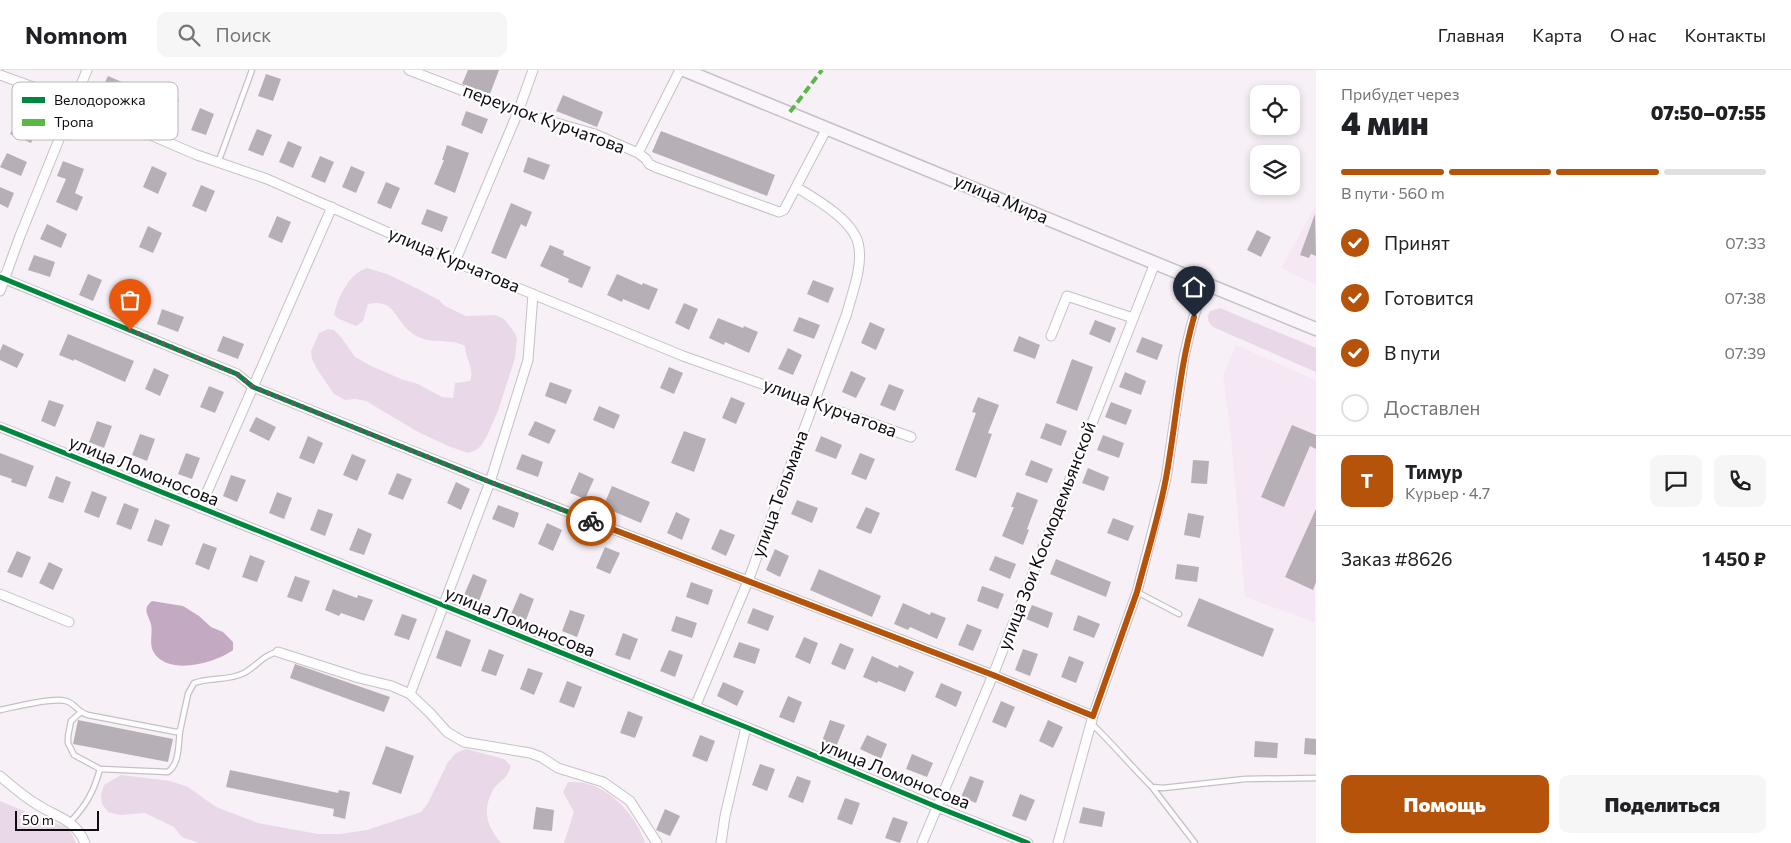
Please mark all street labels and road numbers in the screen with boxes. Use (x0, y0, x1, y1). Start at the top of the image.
street label: переулок Курчатова (460, 79, 628, 158)
street label: улица Мира (951, 168, 1052, 228)
street label: улица Курчатова (385, 221, 524, 297)
street label: улица Курчатова (760, 373, 900, 441)
street label: улица Зои Космодемьянской (992, 418, 1100, 653)
street label: улица Тельмана (746, 427, 812, 560)
street label: улица Ломоносова (66, 430, 223, 510)
street label: улица Ломоносова (442, 581, 599, 661)
street label: улица Ломоносова (817, 733, 974, 813)

